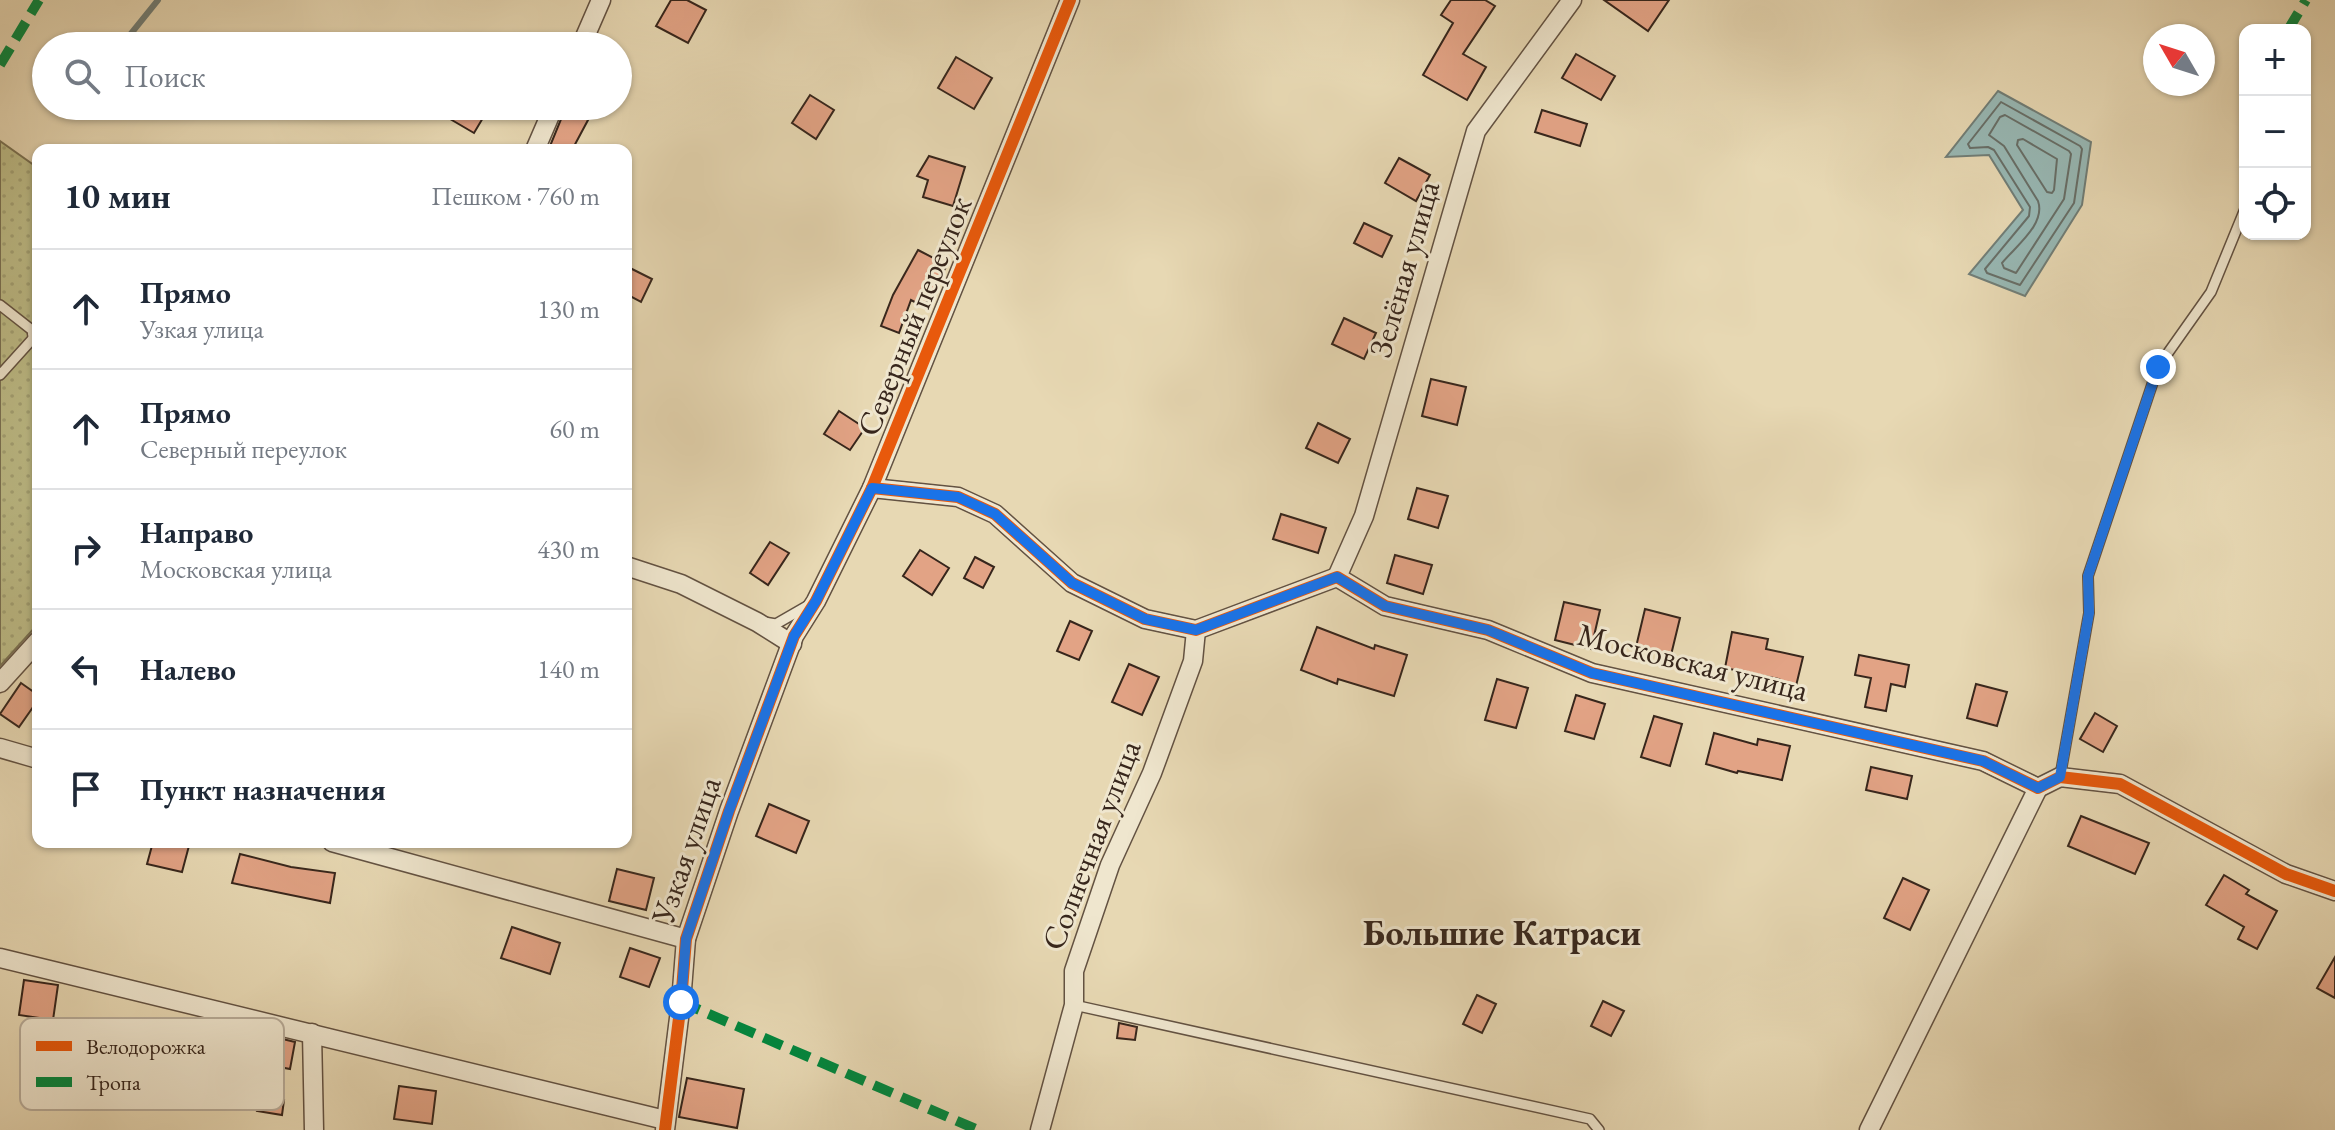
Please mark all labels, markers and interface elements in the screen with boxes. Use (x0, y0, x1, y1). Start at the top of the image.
north arrow (2143, 24, 2215, 96)
map controls (2239, 24, 2311, 240)
button: + (2239, 24, 2311, 96)
search box (32, 32, 632, 120)
icon: search (60, 54, 104, 98)
text: Поиск (124, 57, 206, 96)
button: − (2239, 96, 2311, 168)
button: locate (2239, 168, 2311, 240)
text: 10 мин (64, 174, 171, 218)
street label: Зелёная улица (1359, 176, 1449, 362)
text: Пешком · 760 m (431, 179, 600, 213)
street label: Северный переулок (847, 190, 981, 442)
text: Прямо (140, 273, 231, 312)
icon: ahead (64, 287, 108, 331)
text: 130 m (537, 292, 600, 326)
text: Узкая улица (140, 312, 264, 346)
route end (2140, 349, 2176, 385)
text: Прямо (140, 393, 231, 432)
icon: ahead (64, 407, 108, 451)
text: 60 m (550, 412, 600, 446)
text: Северный переулок (140, 432, 347, 466)
text: Направо (140, 513, 253, 552)
icon: right (64, 527, 108, 571)
text: 430 m (537, 532, 600, 566)
text: Московская улица (140, 552, 332, 586)
street label: Московская улица (1573, 613, 1813, 711)
icon: left (64, 647, 108, 691)
text: Налево (140, 650, 236, 689)
text: 140 m (537, 652, 600, 686)
street label: Солнечная улица (1032, 734, 1150, 956)
icon: arrive (64, 767, 108, 811)
text: Пункт назначения (140, 770, 386, 809)
street label: Узкая улица (641, 771, 731, 930)
district label: Большие Катраси (1363, 909, 1641, 956)
route start (663, 984, 699, 1020)
legend (20, 1018, 284, 1110)
text: Велодорожка (86, 1032, 206, 1061)
text: Тропа (86, 1068, 141, 1097)

